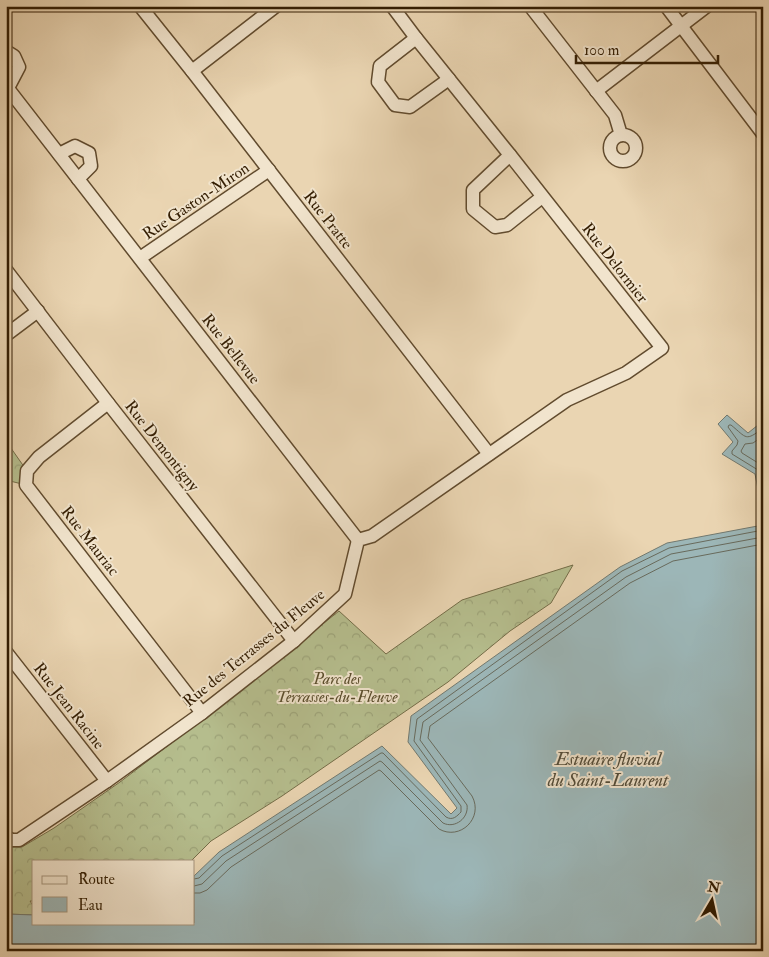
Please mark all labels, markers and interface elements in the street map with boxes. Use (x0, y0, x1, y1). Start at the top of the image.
scale bar (576, 32, 719, 64)
text: 100 m (584, 41, 620, 60)
street label: Rue Gaston-Miron (139, 158, 253, 244)
street label: Rue Pratte (299, 187, 357, 253)
street label: Rue Delormier (577, 219, 653, 307)
street label: Rue Bellevue (197, 310, 265, 388)
street label: Rue Demontigny (120, 397, 204, 496)
street label: Rue Mauriac (57, 502, 124, 580)
street label: Rue des Terrasses du Fleuve (179, 584, 329, 711)
street label: Rue Jean Racine (28, 659, 109, 754)
park label: Parc des Terrasses-du-Fleuve (276, 669, 398, 707)
water label: Estuaire fluvial du Saint-Laurent (547, 748, 669, 792)
legend (32, 860, 195, 924)
text: Route (78, 870, 115, 889)
north arrow (686, 874, 736, 924)
text: N (705, 878, 722, 897)
text: Eau (78, 896, 103, 915)

